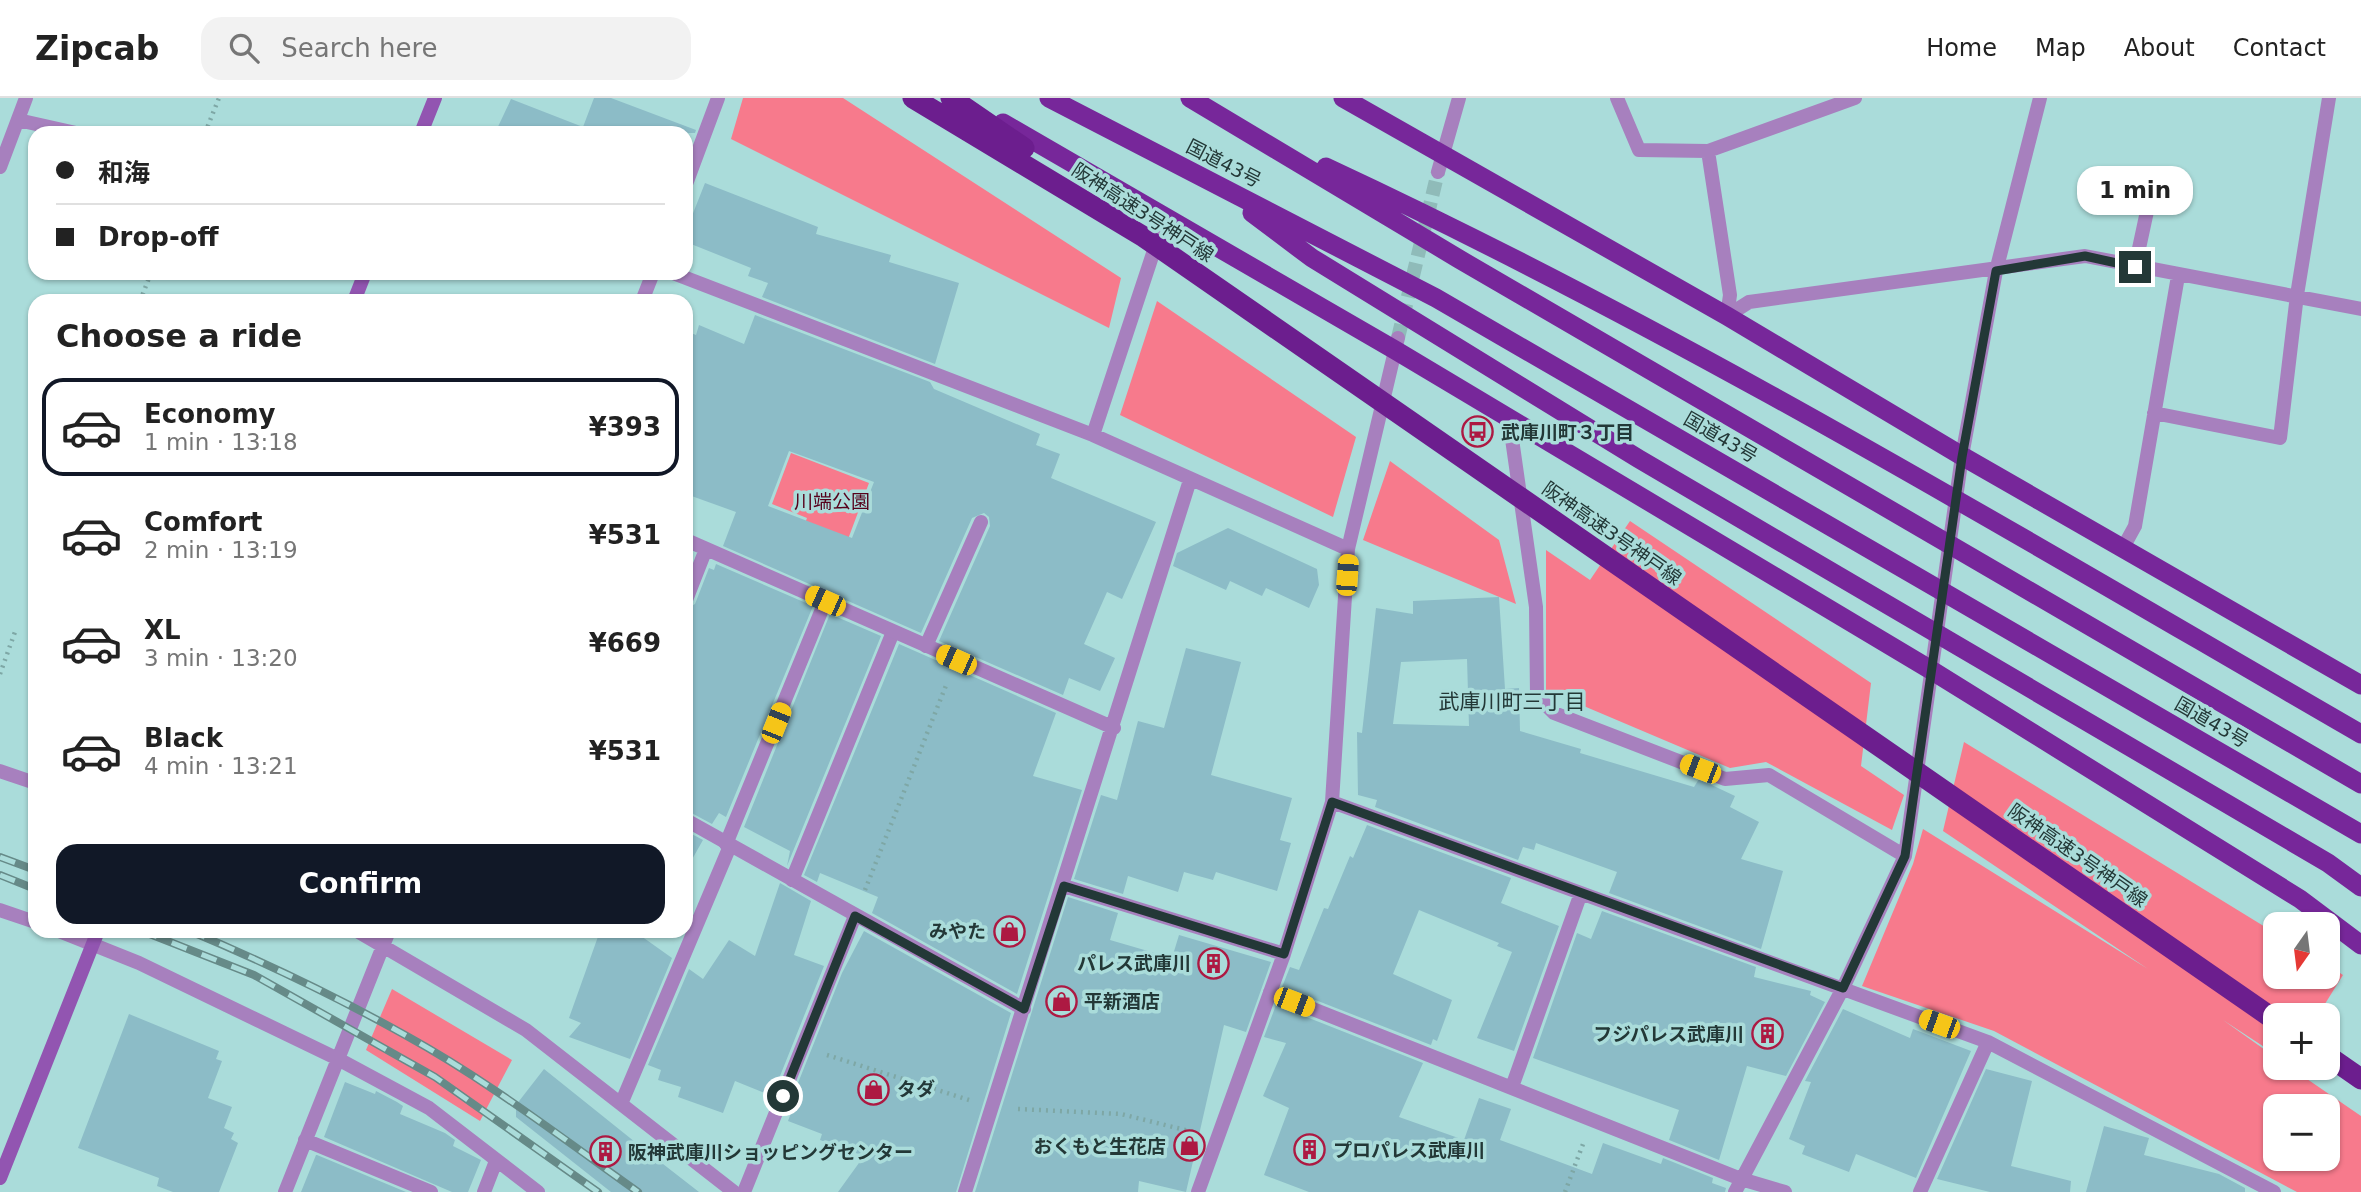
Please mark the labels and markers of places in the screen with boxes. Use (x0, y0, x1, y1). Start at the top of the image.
bus stop icon: 武庫川町３丁目 (1461, 415, 1495, 449)
place label: 武庫川町３丁目 (1501, 421, 1634, 443)
shop icon: みやた (992, 914, 1026, 948)
place label: みやた (929, 920, 986, 942)
building icon: パレス武庫川 (1197, 946, 1231, 980)
place label: パレス武庫川 (1077, 952, 1191, 974)
shop icon: 平新酒店 (1044, 984, 1078, 1018)
place label: 平新酒店 (1084, 990, 1160, 1012)
building icon: フジパレス武庫川 (1750, 1017, 1784, 1051)
place label: フジパレス武庫川 (1593, 1023, 1744, 1045)
shop icon: タダ (857, 1072, 891, 1106)
place label: タダ (897, 1078, 935, 1100)
shop icon: おくもと生花店 (1172, 1129, 1206, 1163)
building icon: プロパレス武庫川 (1293, 1133, 1327, 1167)
building icon: 阪神武庫川ショッピングセンター (588, 1135, 622, 1169)
place label: おくもと生花店 (1033, 1135, 1166, 1157)
place label: プロパレス武庫川 (1333, 1139, 1485, 1161)
place label: 阪神武庫川ショッピングセンター (628, 1141, 913, 1163)

